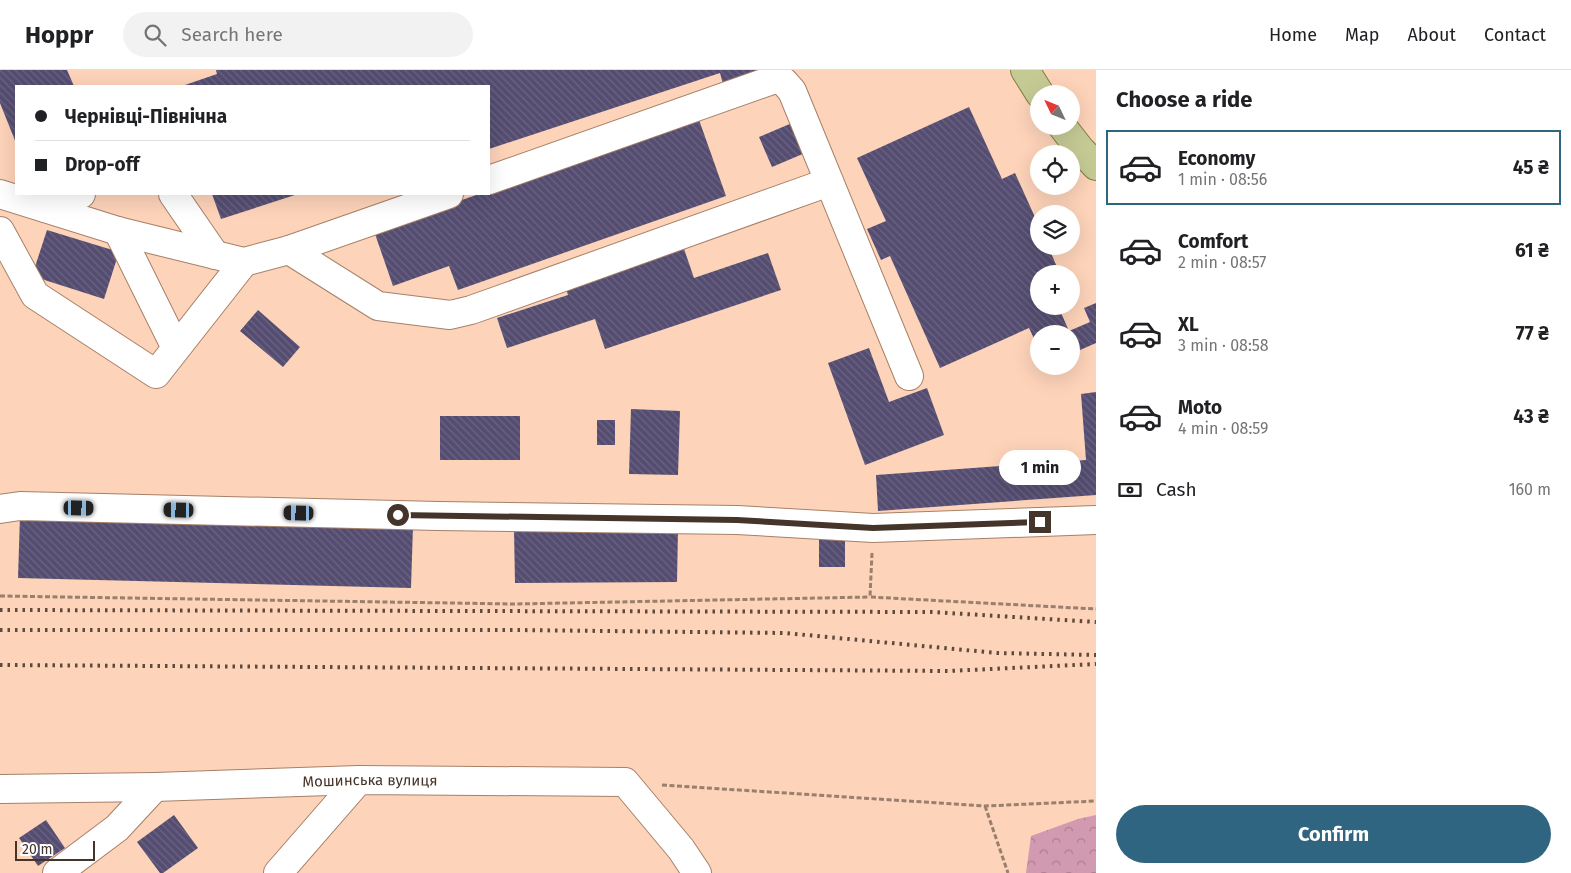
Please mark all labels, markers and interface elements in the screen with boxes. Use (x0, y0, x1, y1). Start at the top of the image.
search box (123, 12, 473, 57)
text: Hoppr (25, 21, 93, 49)
icon: search (141, 21, 169, 49)
text: Search here (181, 23, 283, 46)
text: Home (1269, 24, 1317, 46)
text: Map (1345, 24, 1379, 46)
text: About (1407, 24, 1456, 46)
text: Contact (1484, 24, 1546, 46)
north arrow (1030, 85, 1080, 135)
map controls (1030, 85, 1080, 375)
text: Choose a ride (1116, 86, 1252, 113)
text: Чернівці-Північна (65, 105, 227, 128)
button: locate (1030, 145, 1080, 195)
icon: car (1118, 145, 1163, 190)
text: Economy (1178, 147, 1255, 170)
text: Drop-off (65, 153, 139, 176)
text: 45 ₴ (1513, 156, 1549, 179)
text: 1 min · 08:56 (1178, 170, 1267, 189)
button: layers (1030, 205, 1080, 255)
icon: car (1118, 228, 1163, 273)
text: Comfort (1178, 230, 1248, 253)
text: 61 ₴ (1515, 239, 1549, 262)
text: 2 min · 08:57 (1178, 253, 1266, 272)
button: + (1030, 265, 1080, 315)
icon: car (1118, 311, 1163, 356)
text: XL (1178, 313, 1199, 336)
text: 77 ₴ (1516, 322, 1549, 345)
button: − (1030, 325, 1080, 375)
text: 3 min · 08:58 (1178, 336, 1269, 355)
icon: car (1118, 394, 1163, 439)
text: Moto (1178, 396, 1222, 419)
text: 43 ₴ (1513, 405, 1549, 428)
text: 4 min · 08:59 (1178, 419, 1269, 438)
callout: 1 min (999, 450, 1081, 484)
text: 1 min (1021, 458, 1059, 477)
icon: cash (1116, 476, 1144, 504)
text: Cash (1156, 478, 1197, 501)
text: 160 m (1509, 480, 1551, 499)
car (63, 500, 94, 516)
car (163, 502, 194, 518)
route start (387, 504, 409, 526)
car (283, 505, 314, 521)
route end (1029, 511, 1051, 533)
street label: Мошинська вулиця (302, 771, 438, 791)
button: Confirm (1116, 805, 1551, 863)
scale bar (15, 838, 95, 861)
text: 20 m (22, 841, 52, 858)

